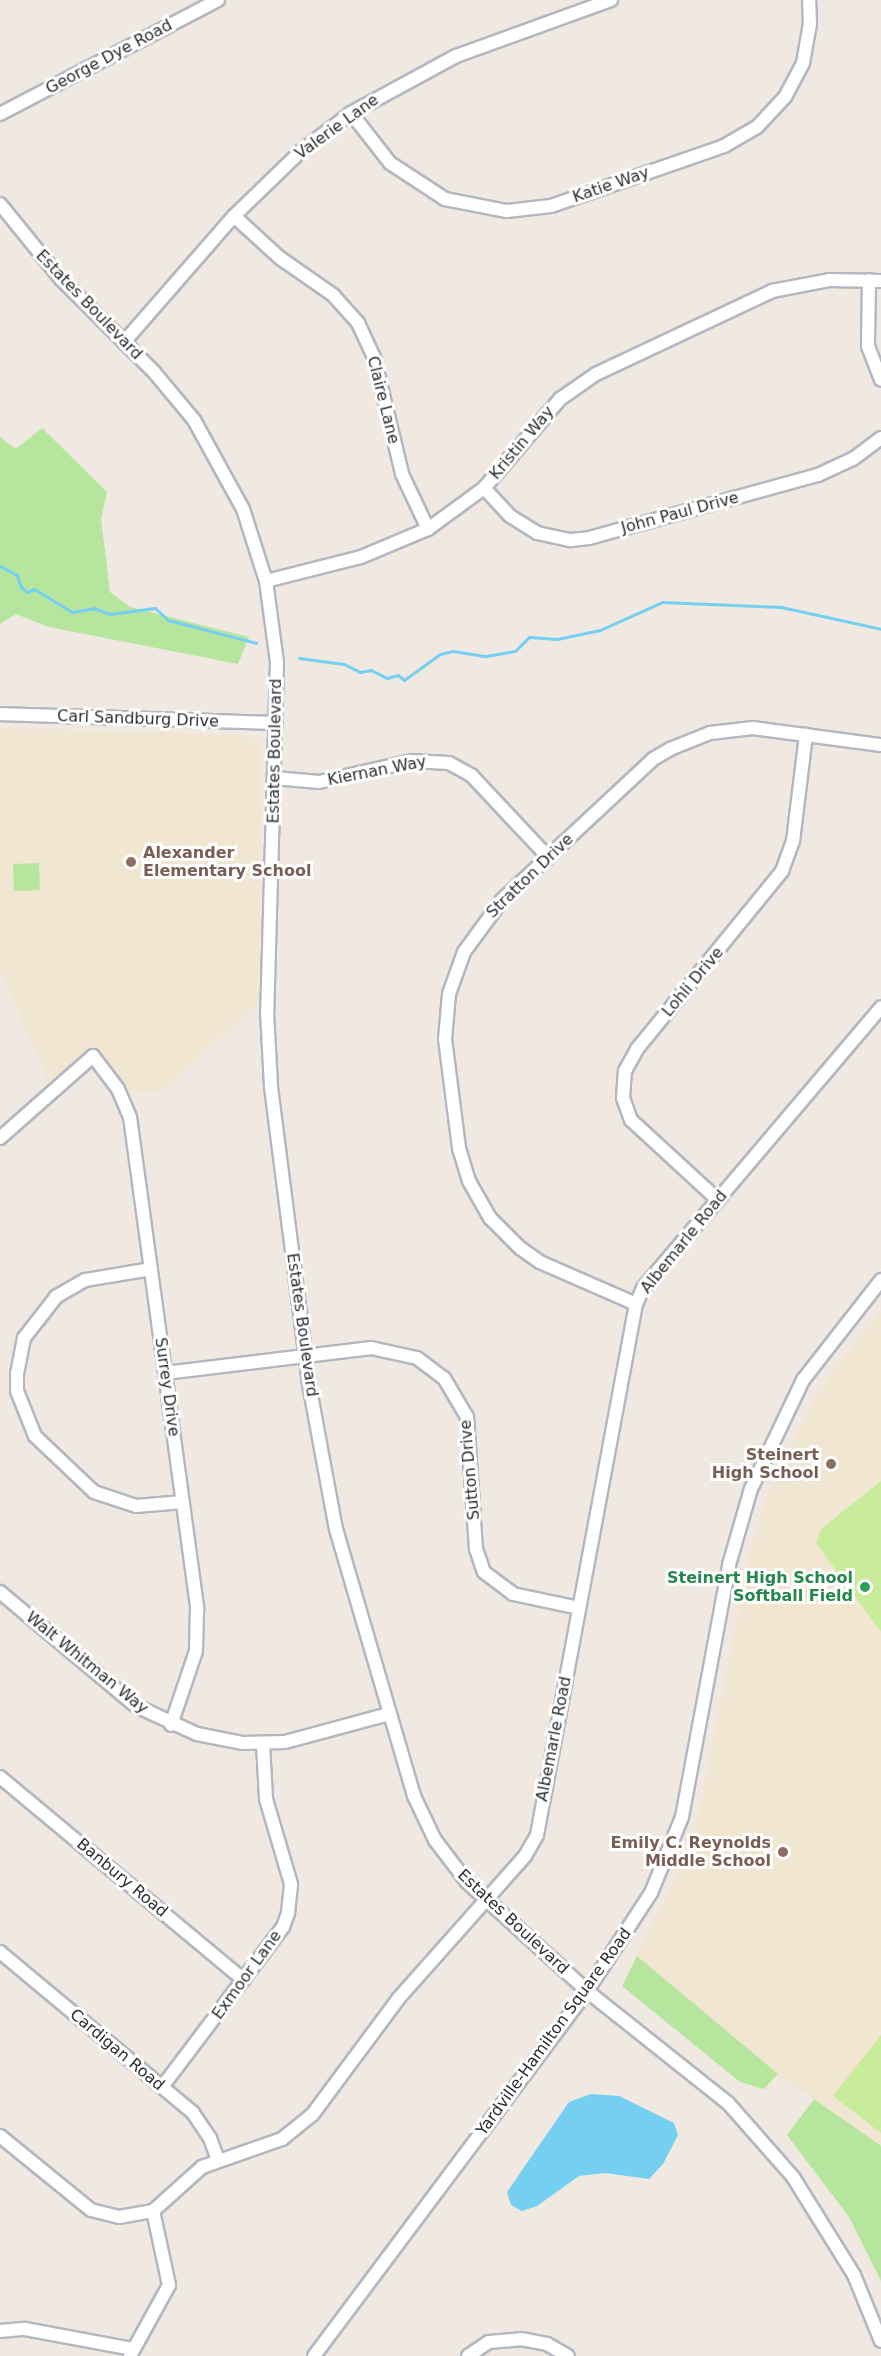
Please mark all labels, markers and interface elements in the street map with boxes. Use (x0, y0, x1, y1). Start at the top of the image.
street label: George Dye Road (43, 16, 175, 98)
street label: Valerie Lane (292, 90, 382, 164)
street label: Katie Way (570, 163, 652, 207)
street label: Estates Boulevard (32, 246, 146, 364)
street label: Claire Lane (363, 354, 403, 446)
street label: Kristin Way (486, 402, 558, 484)
street label: John Paul Drive (619, 488, 741, 538)
street label: Estates Boulevard (264, 678, 286, 824)
street label: Carl Sandburg Drive (57, 707, 219, 731)
street label: Kiernan Way (326, 752, 428, 790)
street label: Stratton Drive (483, 830, 577, 922)
place label: Alexander Elementary School (143, 843, 311, 881)
marker: Alexander Elementary School (124, 855, 138, 869)
street label: Lohli Drive (658, 943, 728, 1021)
street label: Albemarle Road (637, 1187, 731, 1297)
street label: Estates Boulevard (282, 1252, 322, 1398)
street label: Surrey Drive (151, 1336, 183, 1438)
street label: Sutton Drive (456, 1419, 484, 1521)
place label: Steinert High School (712, 1445, 819, 1483)
marker: Steinert High School (824, 1457, 838, 1471)
place label: Steinert High School Softball Field (667, 1568, 853, 1606)
marker: Steinert High School Softball Field (858, 1580, 872, 1594)
street label: Walt Whitman Way (22, 1608, 152, 1718)
street label: Albemarle Road (532, 1675, 576, 1803)
place label: Emily C. Reynolds Middle School (611, 1833, 771, 1871)
street label: Banbury Road (73, 1834, 171, 1922)
marker: Emily C. Reynolds Middle School (776, 1845, 790, 1859)
street label: Estates Boulevard (453, 1866, 573, 1978)
street label: Yardville-Hamilton Square Road (472, 1925, 636, 2139)
street label: Exmoor Lane (208, 1927, 286, 2023)
street label: Cardigan Road (66, 2005, 168, 2095)

